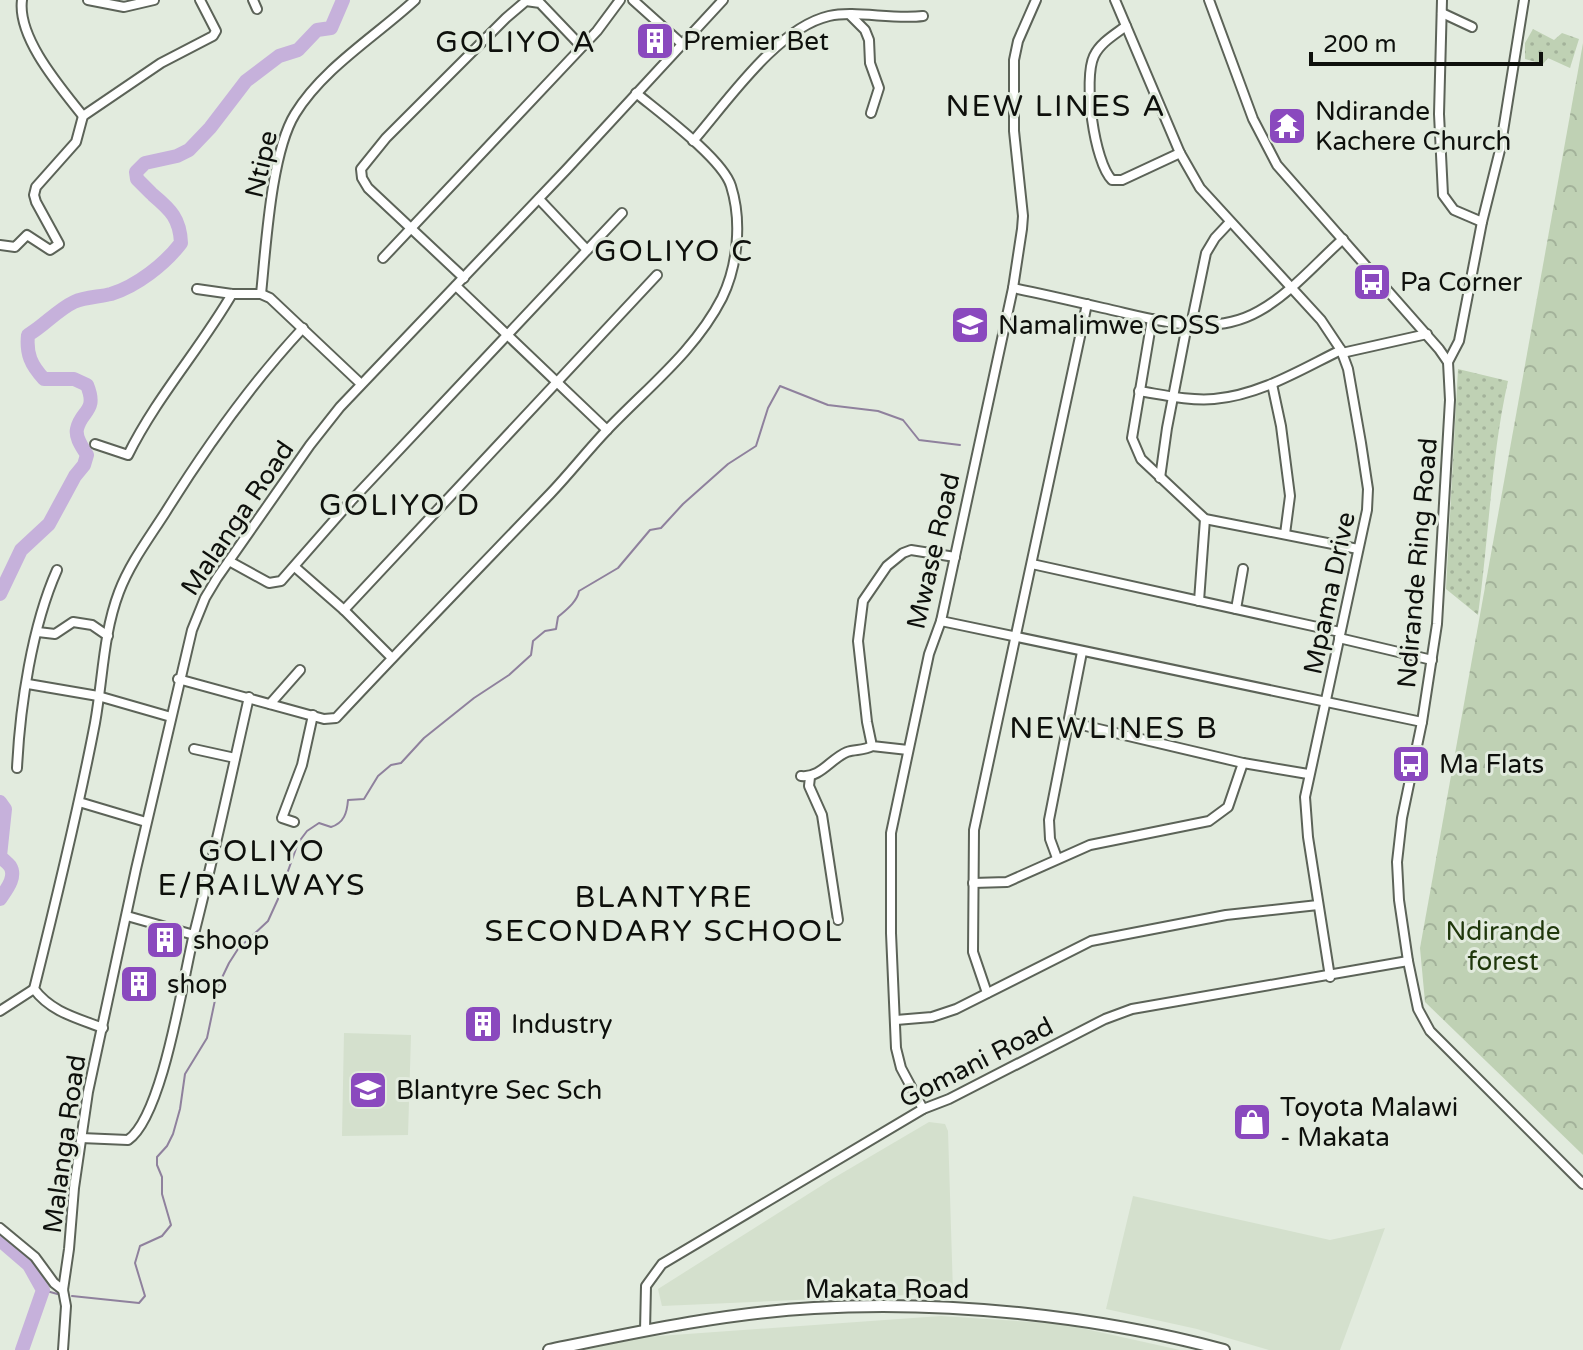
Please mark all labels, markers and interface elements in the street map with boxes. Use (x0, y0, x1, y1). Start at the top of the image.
scale bar (1311, 16, 1541, 66)
building icon: Premier Bet (634, 20, 676, 62)
district label: GOLIYO A (435, 24, 597, 61)
place label: Premier Bet (683, 26, 829, 57)
text: 200 m (1323, 30, 1397, 59)
district label: NEW LINES A (945, 88, 1167, 125)
place label: Ndirande Kachere Church (1315, 96, 1511, 157)
temple icon: Ndirande Kachere Church (1266, 105, 1308, 147)
street label: Ntipe (239, 127, 284, 201)
district label: GOLIYO C (594, 233, 754, 270)
bus stop icon: Pa Corner (1351, 261, 1393, 303)
place label: Pa Corner (1400, 267, 1522, 298)
school or university icon: Namalimwe CDSS (949, 304, 991, 346)
place label: Namalimwe CDSS (998, 310, 1220, 341)
street label: Malanga Road (174, 435, 301, 601)
street label: Ndirande Ring Road (1391, 437, 1444, 689)
street label: Mwase Road (900, 470, 966, 632)
district label: GOLIYO D (319, 487, 481, 524)
street label: Mpama Drive (1297, 509, 1362, 677)
district label: NEWLINES B (1009, 710, 1219, 747)
bus stop icon: Ma Flats (1390, 743, 1432, 785)
place label: Ma Flats (1439, 749, 1544, 780)
district label: GOLIYO E/RAILWAYS (157, 833, 367, 904)
district label: BLANTYRE SECONDARY SCHOOL (485, 879, 843, 950)
park label: Ndirande forest (1446, 916, 1560, 977)
building icon: shoop (144, 919, 186, 961)
place label: shoop (193, 925, 269, 956)
building icon: shop (118, 963, 160, 1005)
place label: shop (167, 969, 228, 1000)
building icon: Industry (462, 1003, 504, 1045)
place label: Industry (511, 1009, 612, 1040)
street label: Gomani Road (894, 1010, 1058, 1114)
street label: Malanga Road (37, 1053, 92, 1235)
school or university icon: Blantyre Sec Sch (347, 1069, 389, 1111)
place label: Blantyre Sec Sch (396, 1075, 602, 1106)
place label: Toyota Malawi - Makata (1280, 1092, 1458, 1153)
shop icon: Toyota Malawi - Makata (1231, 1101, 1273, 1143)
street label: Makata Road (805, 1274, 969, 1305)

